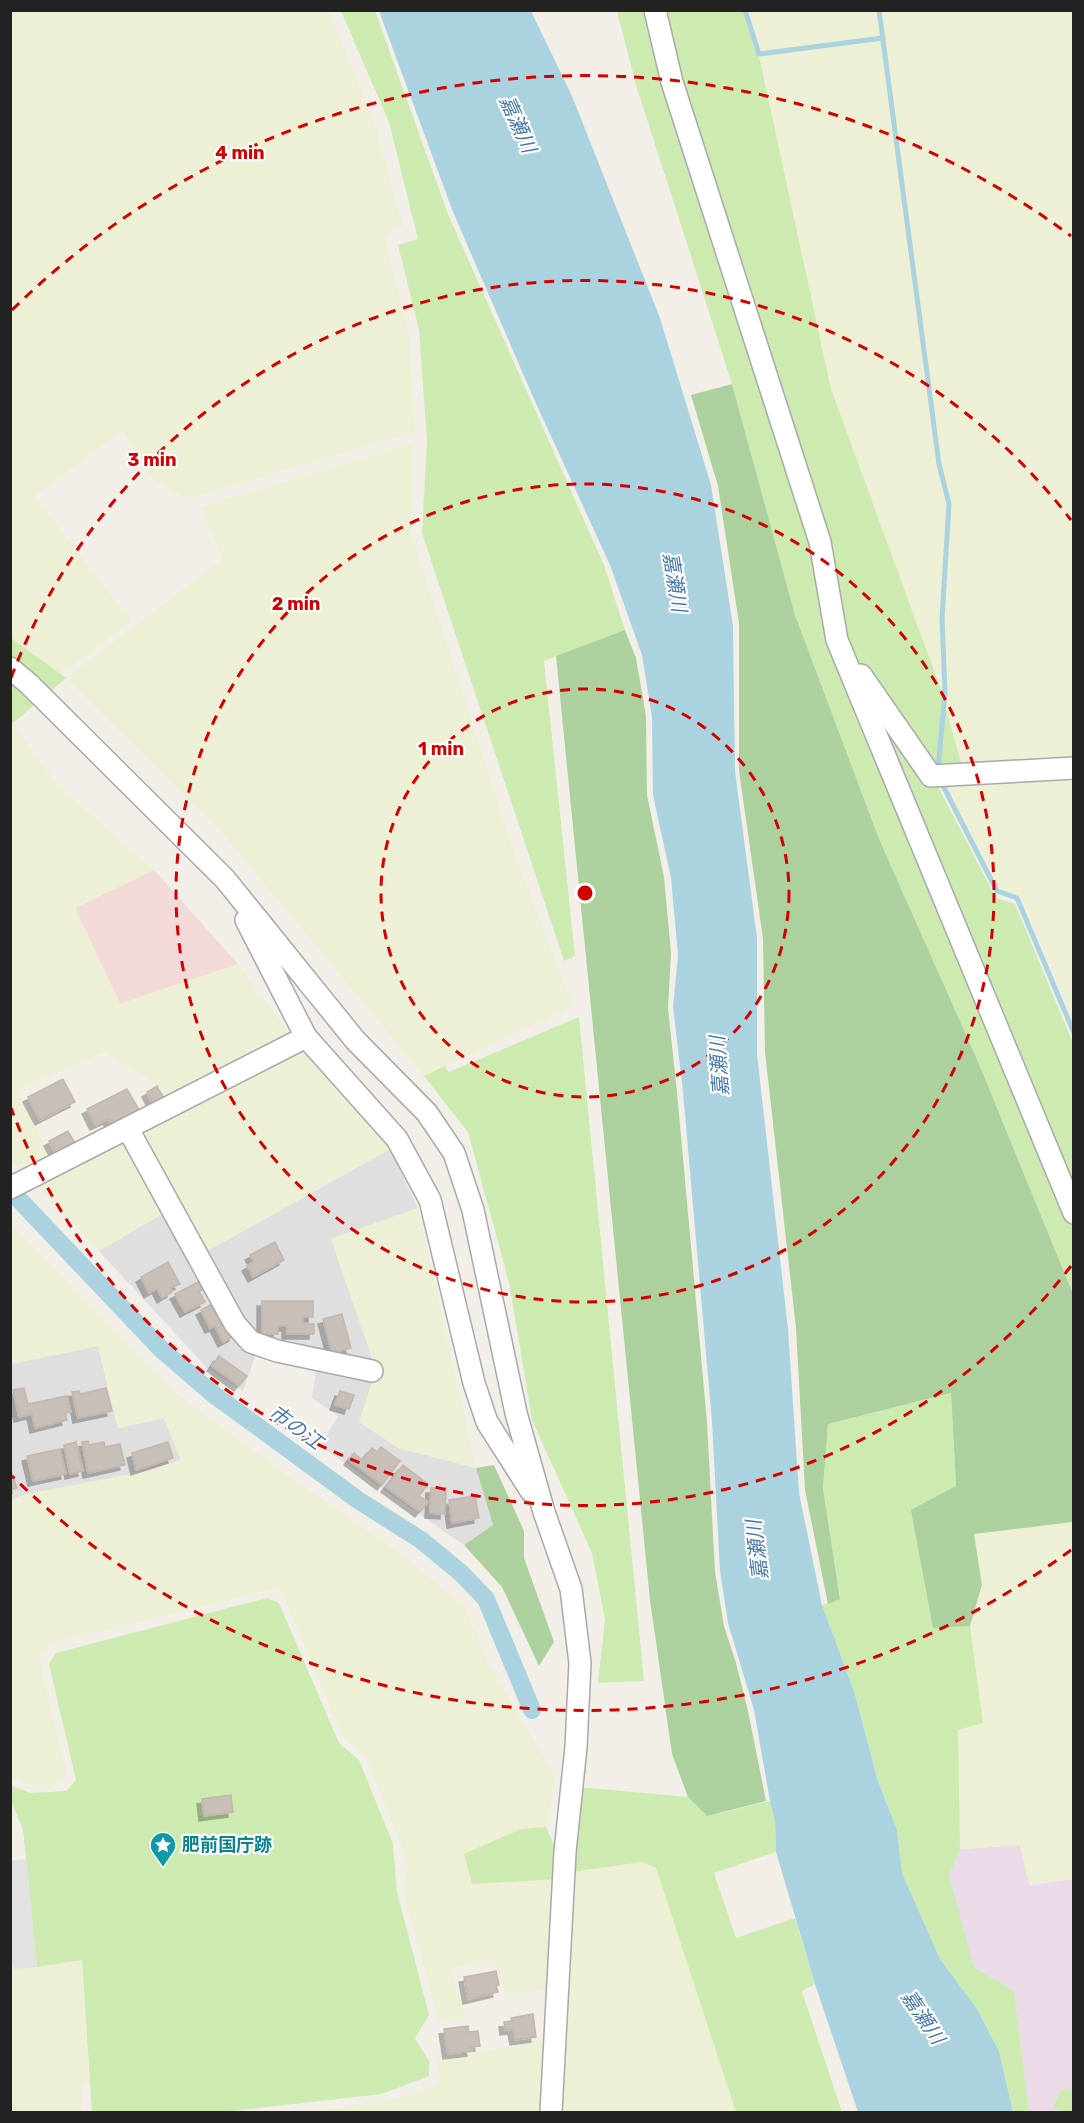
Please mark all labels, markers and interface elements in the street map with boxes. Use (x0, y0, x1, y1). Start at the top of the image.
water label: 嘉瀬川 (495, 92, 542, 158)
text: 4 min (215, 142, 265, 164)
text: 3 min (128, 449, 176, 471)
water label: 嘉瀬川 (658, 550, 692, 615)
text: 2 min (272, 593, 320, 615)
text: 1 min (418, 738, 464, 760)
centre of rings (575, 883, 595, 903)
water label: 嘉瀬川 (705, 1033, 733, 1097)
water label: 市の江 (265, 1400, 329, 1456)
water label: 嘉瀬川 (741, 1517, 773, 1581)
place icon: 肥前国庁跡 (148, 1830, 178, 1868)
place label: 肥前国庁跡 (182, 1834, 272, 1856)
water label: 嘉瀬川 (896, 1985, 951, 2050)

